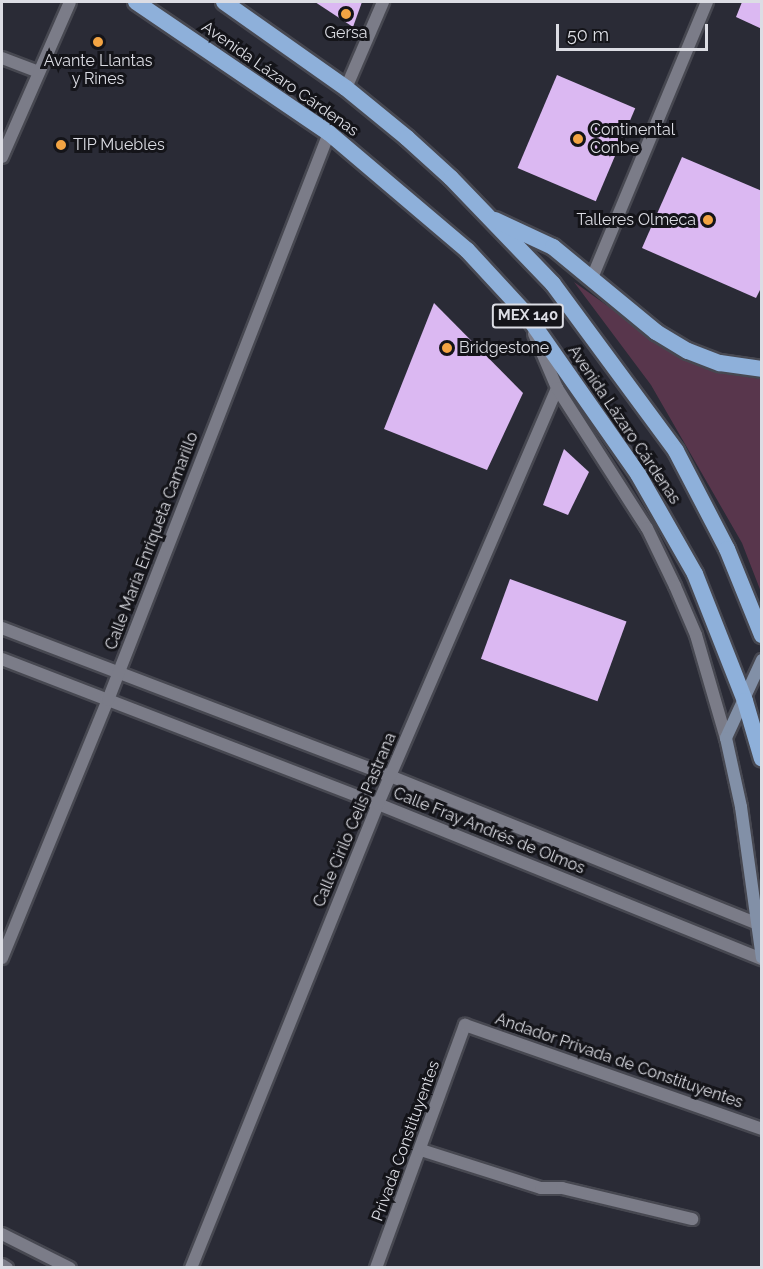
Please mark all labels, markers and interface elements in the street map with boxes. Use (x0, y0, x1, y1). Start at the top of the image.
marker: Gersa (339, 7, 353, 21)
scale bar (559, 12, 710, 50)
street label: Avenida Lázaro Cárdenas (198, 17, 362, 141)
place label: Gersa (325, 23, 367, 43)
text: 50 m (567, 24, 609, 45)
marker: Avante Llantas y Rines (91, 35, 105, 49)
place label: Avante Llantas y Rines (44, 51, 152, 89)
place label: Continental Conbe (590, 120, 675, 158)
marker: Continental Conbe (571, 132, 585, 146)
place label: TIP Muebles (73, 135, 165, 155)
marker: TIP Muebles (54, 138, 68, 152)
place label: Talleres Olmeca (577, 210, 696, 230)
marker: Talleres Olmeca (701, 213, 715, 227)
road number: MEX 140 (490, 304, 566, 328)
place label: Bridgestone (459, 338, 549, 358)
marker: Bridgestone (440, 341, 454, 355)
street label: Avenida Lázaro Cárdenas (564, 342, 684, 508)
street label: Calle María Enriqueta Camarillo (101, 429, 203, 653)
street label: Calle Cirilo Celis Pastrana (310, 730, 400, 910)
street label: Calle Fray Andrés de Olmos (390, 784, 588, 878)
street label: Andador Privada de Constituyentes (493, 1009, 745, 1113)
street label: Privada Constituyentes (368, 1058, 444, 1224)

